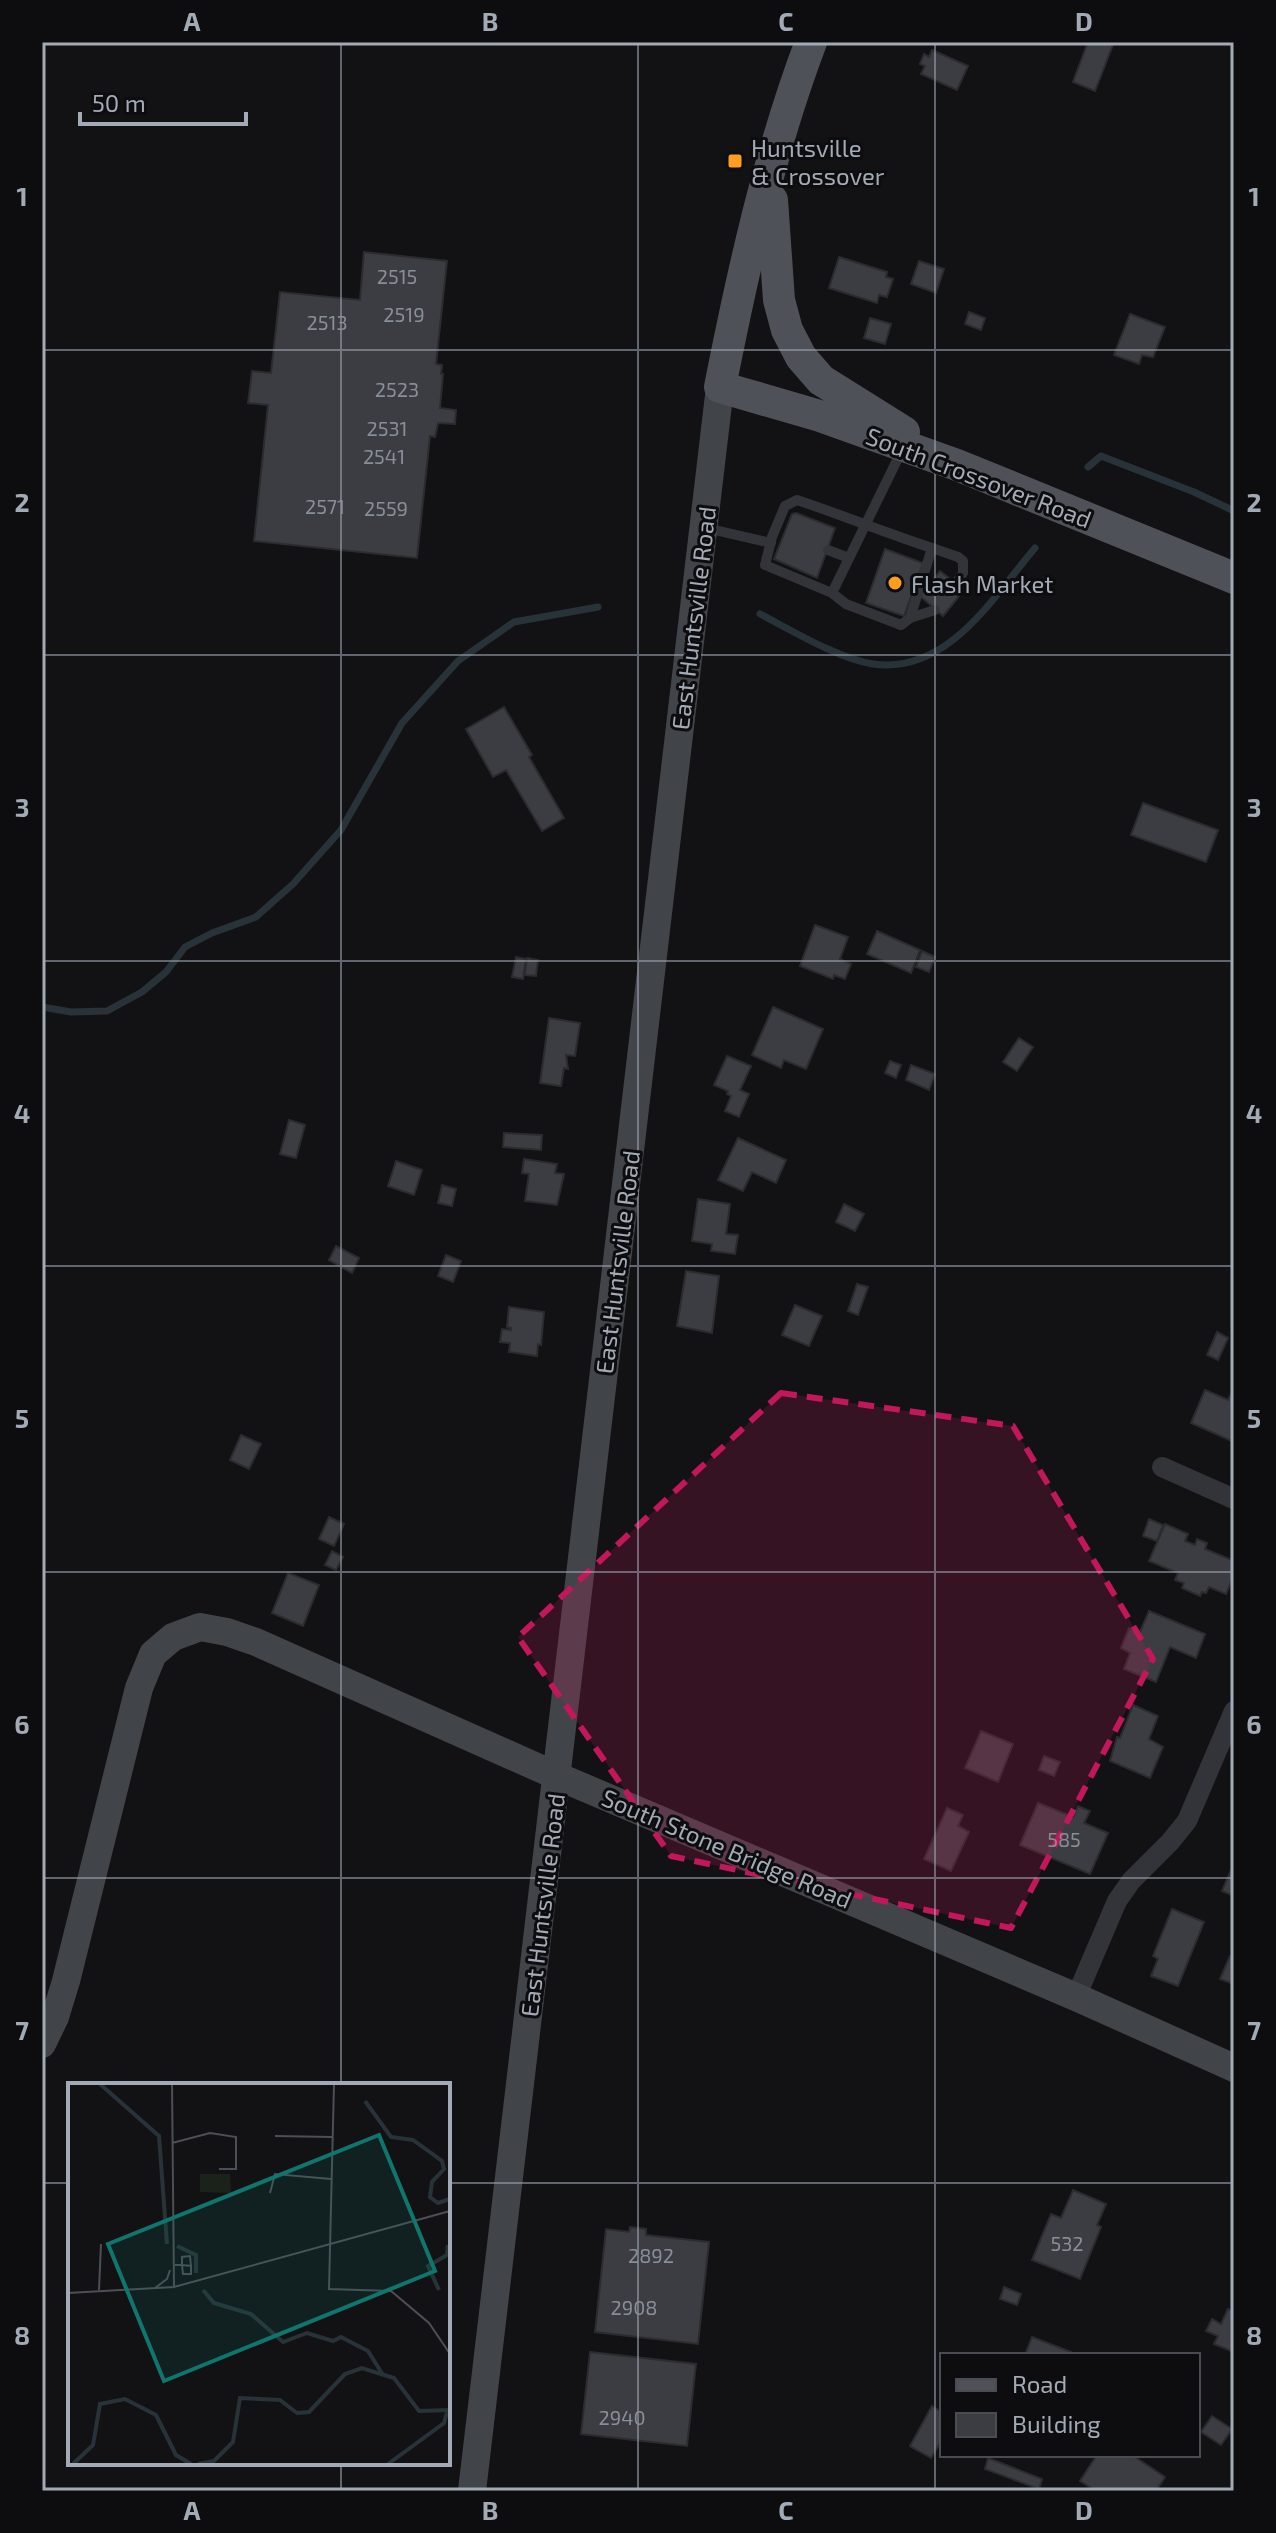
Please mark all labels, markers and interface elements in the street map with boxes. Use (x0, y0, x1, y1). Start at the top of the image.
text: A (184, 5, 201, 36)
text: B (482, 5, 498, 36)
text: C (778, 5, 794, 36)
text: D (1075, 5, 1093, 36)
scale bar (80, 76, 246, 126)
text: 50 m (92, 88, 146, 117)
place label: Huntsville & Crossover (751, 133, 885, 190)
marker: Huntsville & Crossover (726, 152, 744, 170)
text: 1 (16, 180, 28, 211)
text: 1 (1248, 180, 1260, 211)
house number: 2515 (377, 264, 417, 288)
house number: 2519 (383, 302, 425, 326)
house number: 2513 (306, 310, 348, 334)
house number: 2523 (375, 377, 419, 401)
house number: 2531 (366, 416, 408, 440)
street label: South Crossover Road (862, 421, 1096, 533)
house number: 2541 (363, 444, 405, 468)
text: 2 (14, 486, 30, 517)
text: 2 (1246, 486, 1262, 517)
house number: 2571 (305, 494, 345, 518)
house number: 2559 (364, 496, 408, 520)
street label: East Huntsville Road (665, 505, 721, 731)
place label: Flash Market (911, 569, 1053, 598)
marker: Flash Market (886, 574, 904, 592)
text: 3 (15, 791, 29, 822)
text: 3 (1247, 791, 1261, 822)
text: 4 (14, 1097, 30, 1128)
text: 4 (1246, 1097, 1262, 1128)
street label: East Huntsville Road (589, 1149, 645, 1375)
text: 5 (15, 1402, 29, 1433)
text: 5 (1247, 1402, 1261, 1433)
text: 6 (14, 1708, 30, 1739)
text: 6 (1246, 1708, 1262, 1739)
street label: South Stone Bridge Road (598, 1782, 856, 1914)
street label: East Huntsville Road (514, 1792, 570, 2018)
house number: 585 (1047, 1827, 1081, 1851)
text: 7 (15, 2014, 29, 2045)
text: 7 (1247, 2014, 1261, 2045)
inset map (68, 2083, 450, 2465)
house number: 532 (1050, 2231, 1084, 2255)
house number: 2892 (628, 2243, 674, 2267)
house number: 2908 (611, 2295, 657, 2319)
text: 8 (14, 2319, 30, 2350)
text: 8 (1246, 2319, 1262, 2350)
legend (940, 2353, 1200, 2457)
text: Road (1012, 2369, 1067, 2398)
house number: 2940 (598, 2405, 646, 2429)
text: Building (1012, 2409, 1101, 2438)
text: A (184, 2494, 201, 2525)
text: B (482, 2494, 498, 2525)
text: C (778, 2494, 794, 2525)
text: D (1075, 2494, 1093, 2525)

